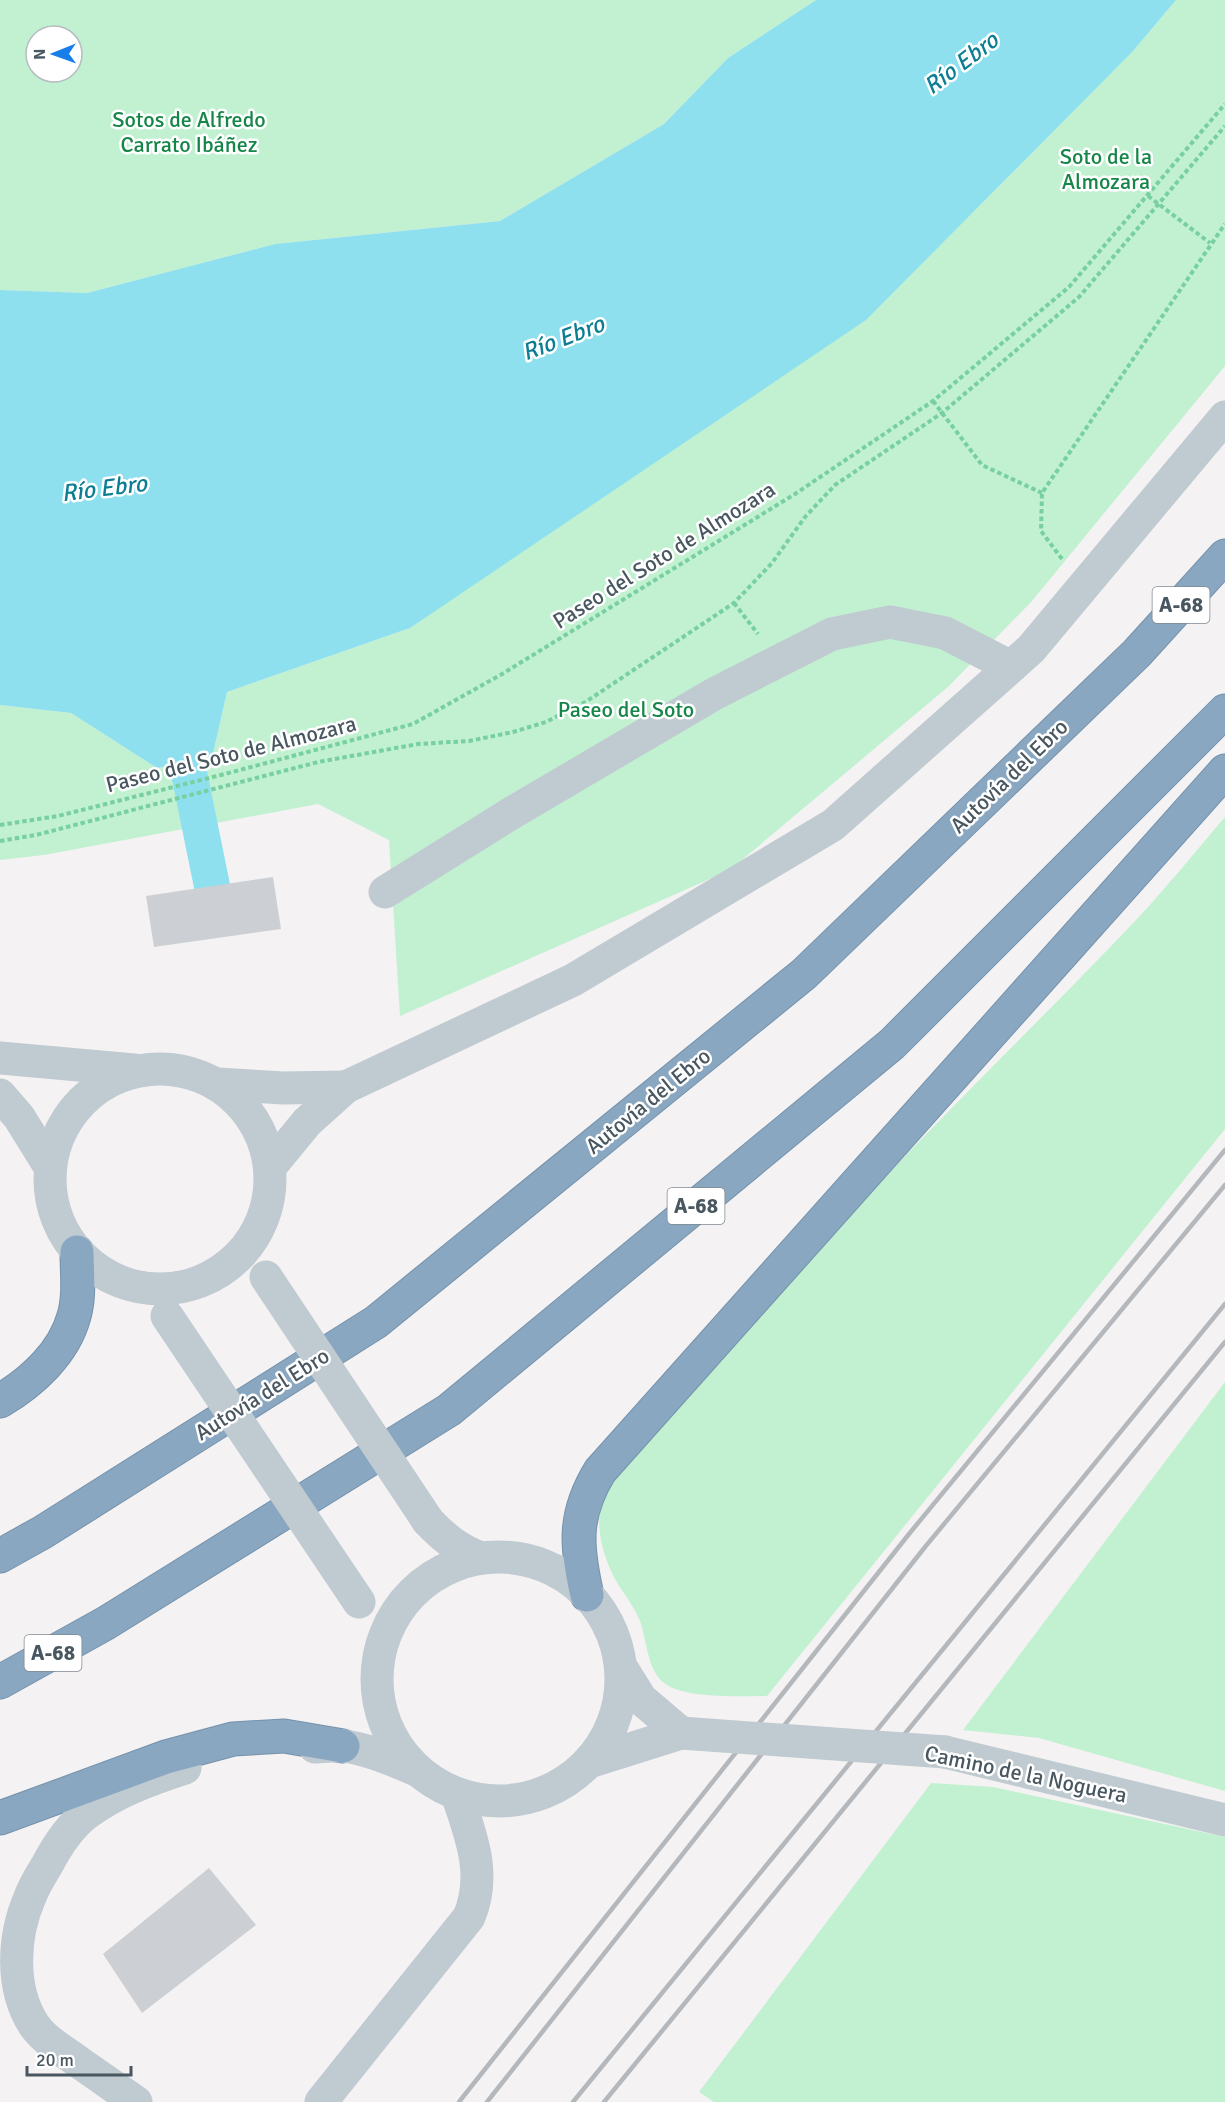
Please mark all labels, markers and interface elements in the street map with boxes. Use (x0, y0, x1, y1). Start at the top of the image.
north arrow (24, 24, 84, 84)
water label: Río Ebro (918, 24, 1005, 101)
text: N (30, 49, 50, 60)
park label: Sotos de Alfredo Carrato Ibáñez (112, 106, 266, 158)
park label: Soto de la Almozara (1060, 143, 1152, 195)
water label: Río Ebro (518, 308, 610, 367)
water label: Río Ebro (60, 468, 150, 508)
street label: Paseo del Soto de Almozara (548, 475, 780, 635)
road number: A-68 (1152, 587, 1210, 623)
park label: Paseo del Soto (558, 696, 694, 723)
street label: Paseo del Soto de Almozara (103, 710, 359, 798)
street label: Autovía del Ebro (945, 713, 1073, 839)
street label: Autovía del Ebro (580, 1042, 716, 1160)
road number: A-68 (668, 1188, 724, 1224)
street label: Autovía del Ebro (190, 1342, 334, 1446)
road number: A-68 (25, 1635, 82, 1671)
street label: Camino de la Noguera (922, 1739, 1130, 1809)
scale bar (27, 2039, 130, 2077)
text: 20 m (36, 2049, 74, 2071)

